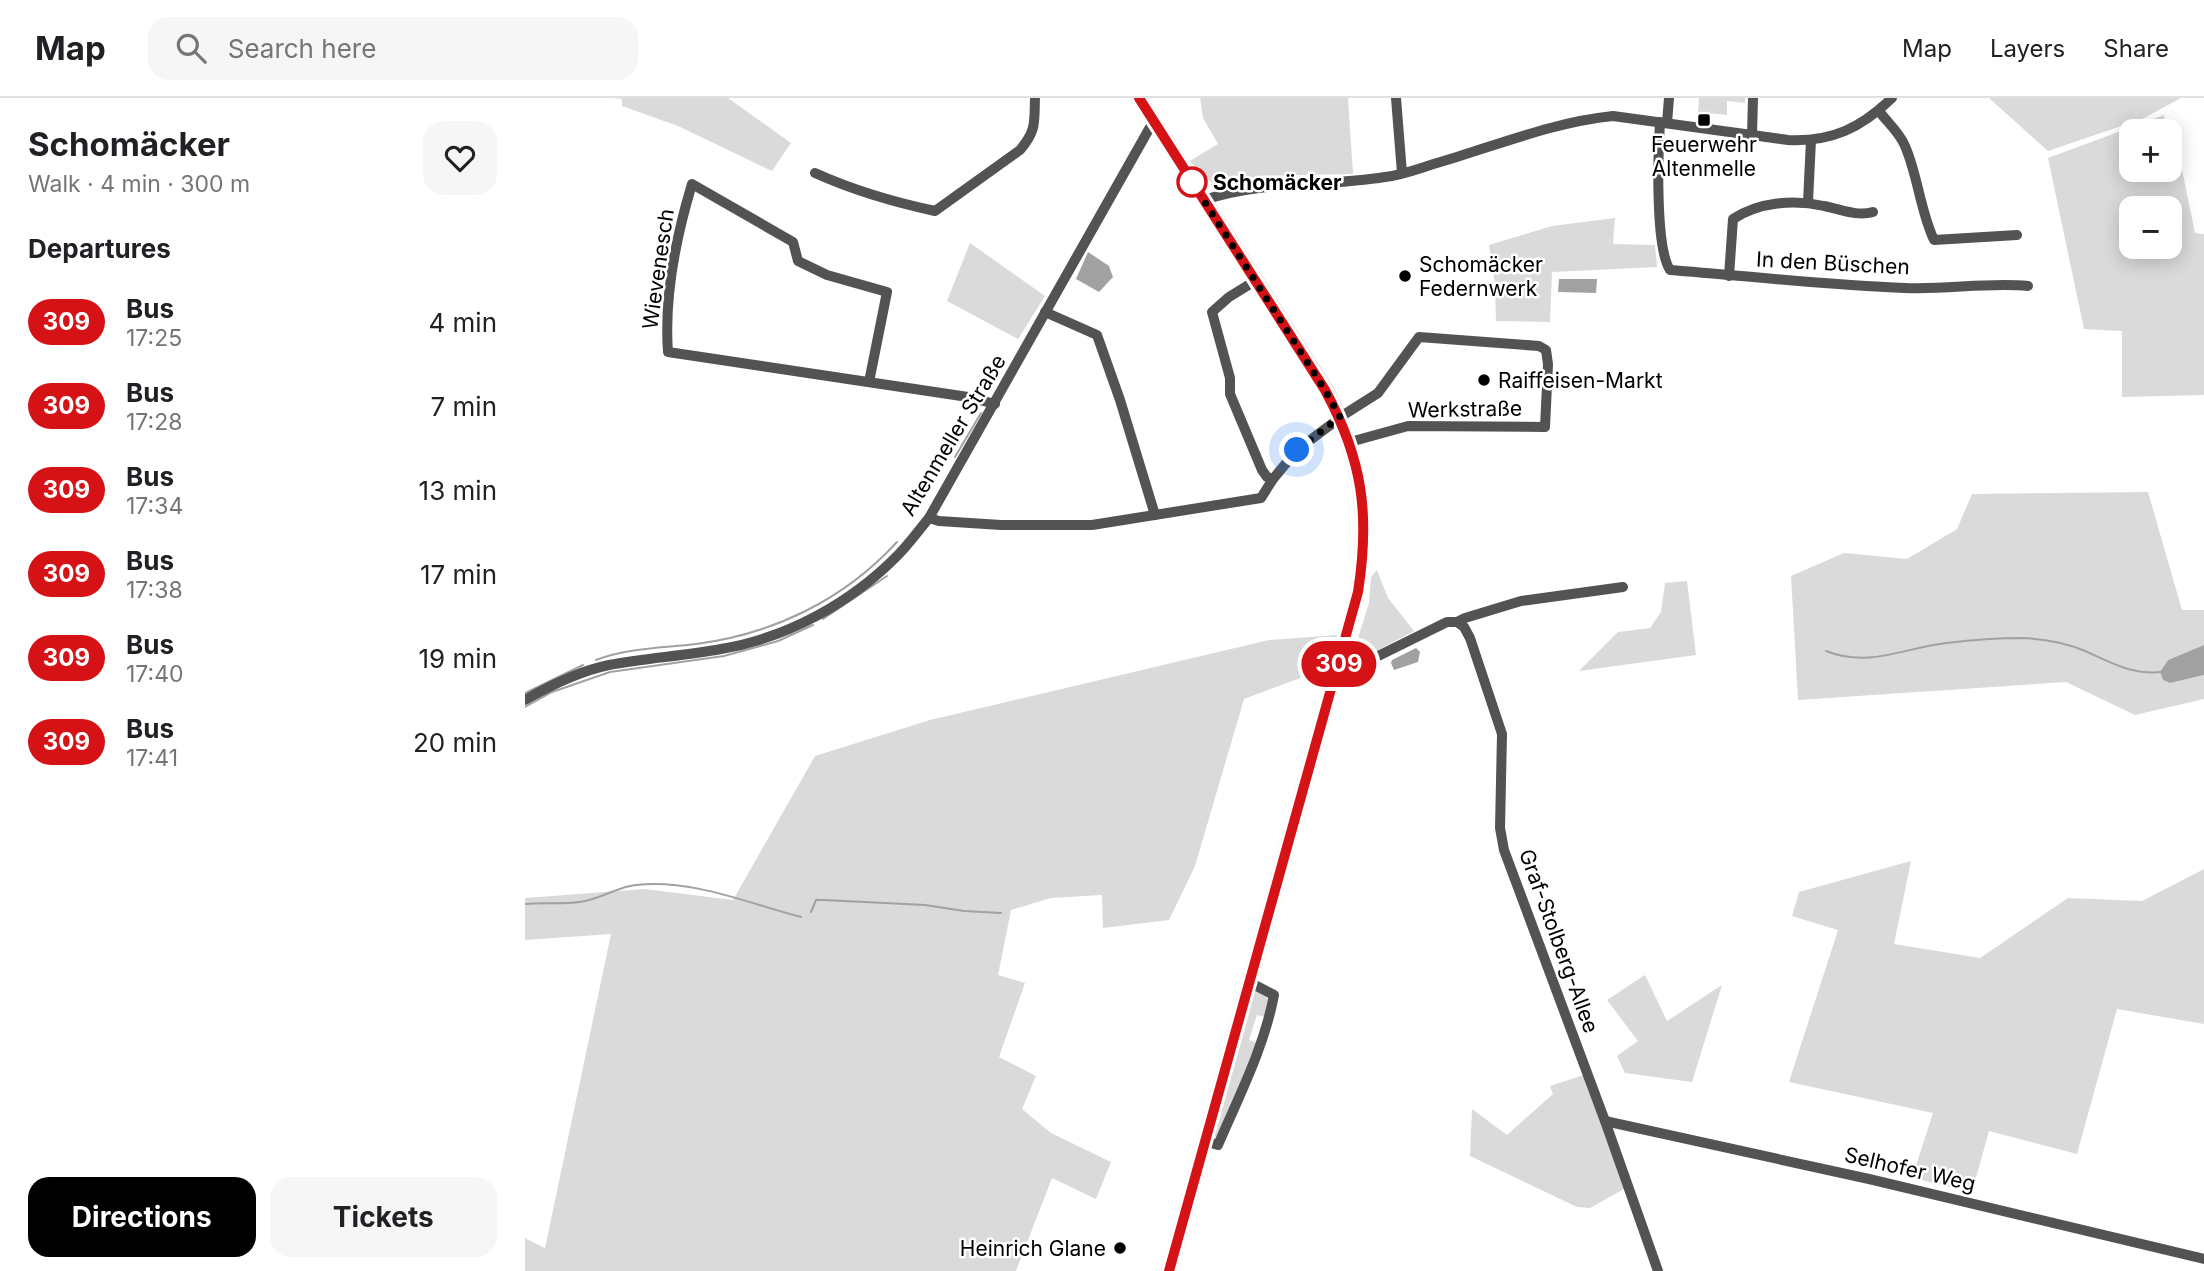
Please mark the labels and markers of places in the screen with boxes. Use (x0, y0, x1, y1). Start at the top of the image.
marker: Feuerwehr Altenmelle (1696, 112, 1712, 128)
place label: Feuerwehr Altenmelle (1651, 132, 1757, 181)
marker: Schomäcker (1177, 167, 1207, 197)
place label: Schomäcker (1213, 170, 1342, 195)
place label: Schomäcker Federnwerk (1419, 252, 1543, 301)
marker: Schomäcker Federnwerk (1397, 268, 1413, 284)
place label: Raiffeisen-Markt (1498, 368, 1663, 393)
marker: Raiffeisen-Markt (1476, 372, 1492, 388)
place label: Heinrich Glane (960, 1236, 1106, 1261)
marker: Heinrich Glane (1112, 1240, 1128, 1256)

